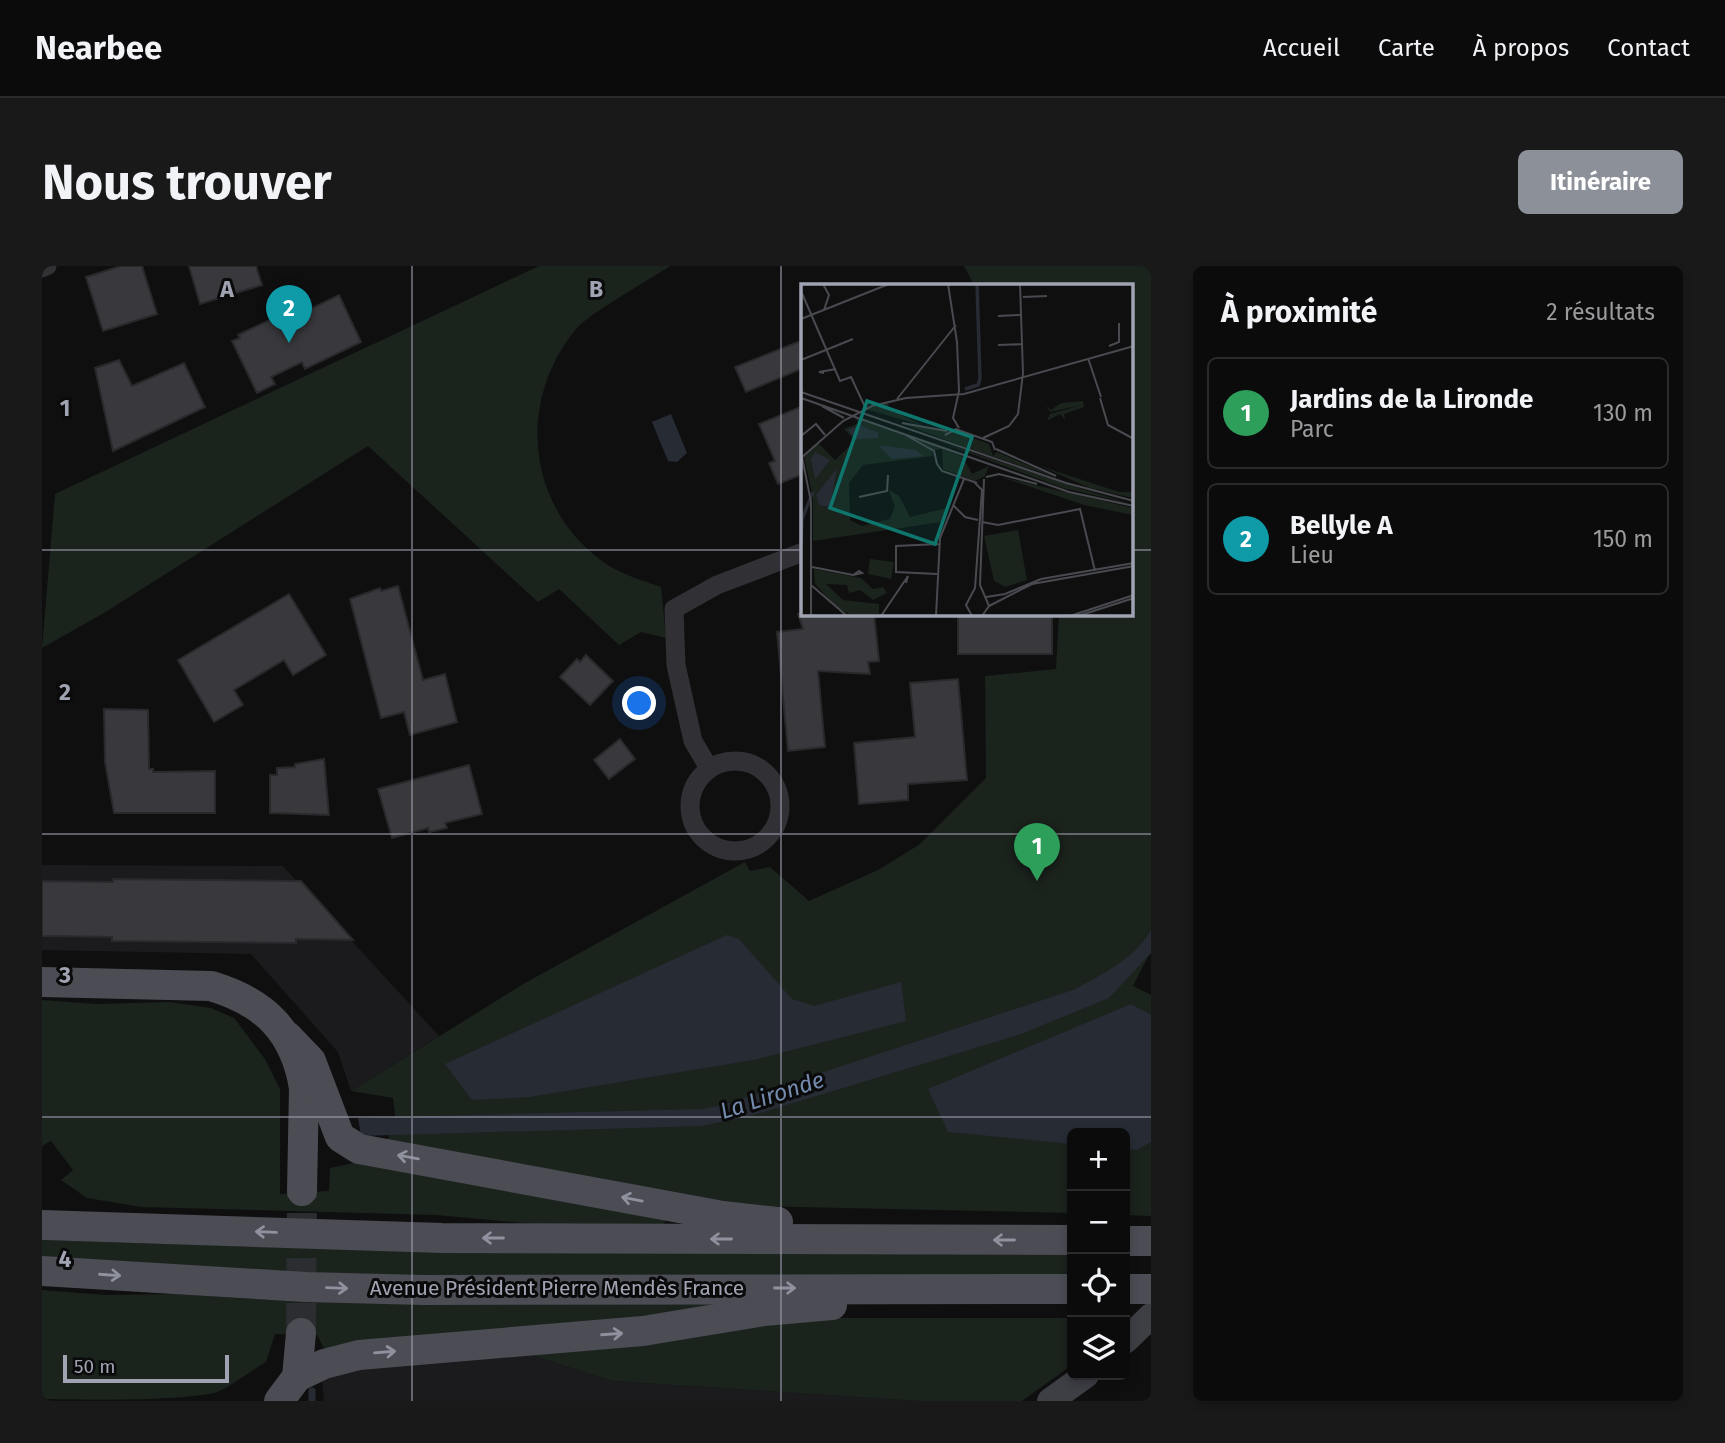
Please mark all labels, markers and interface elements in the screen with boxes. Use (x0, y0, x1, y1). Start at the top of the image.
text: Nearbee (35, 28, 162, 68)
text: Accueil (1263, 34, 1340, 62)
text: Carte (1378, 34, 1435, 62)
text: À propos (1473, 34, 1569, 62)
text: Contact (1607, 34, 1690, 62)
button: Itinéraire (1518, 150, 1683, 214)
text: Nous trouver (42, 153, 332, 212)
text: A (219, 275, 234, 303)
text: B (589, 275, 603, 303)
inset map (801, 284, 1134, 616)
pin: 2 (266, 285, 312, 343)
text: À proximité (1221, 294, 1377, 330)
text: 2 résultats (1546, 298, 1655, 326)
text: Jardins de la Lironde (1290, 384, 1533, 415)
text: 1 (60, 394, 70, 422)
text: 1 (1241, 399, 1251, 427)
text: 130 m (1593, 399, 1653, 427)
text: Parc (1290, 415, 1334, 443)
text: Bellyle A (1290, 510, 1393, 541)
text: 2 (1240, 525, 1252, 553)
text: 150 m (1593, 525, 1653, 553)
text: Lieu (1290, 541, 1334, 569)
text: 2 (59, 678, 71, 706)
your location (622, 686, 656, 720)
pin: 1 (1014, 823, 1060, 881)
text: 3 (58, 961, 71, 989)
water label: La Lironde (716, 1065, 828, 1125)
map controls (1067, 1128, 1130, 1380)
button: + (1067, 1128, 1130, 1191)
one-way arrow (397, 1150, 420, 1163)
one-way arrow (621, 1191, 644, 1205)
button: − (1067, 1191, 1130, 1254)
one-way arrow (255, 1226, 278, 1239)
one-way arrow (482, 1231, 505, 1245)
one-way arrow (710, 1232, 733, 1246)
one-way arrow (993, 1233, 1016, 1247)
text: 4 (59, 1245, 72, 1273)
button: locate (1067, 1254, 1130, 1317)
one-way arrow (98, 1269, 121, 1282)
street label: Avenue Président Pierre Mendès France (370, 1275, 744, 1301)
one-way arrow (325, 1281, 348, 1295)
one-way arrow (773, 1281, 796, 1295)
button: layers (1067, 1317, 1130, 1380)
one-way arrow (600, 1327, 623, 1340)
one-way arrow (373, 1345, 396, 1358)
scale bar (63, 1352, 229, 1384)
text: 50 m (74, 1355, 115, 1378)

